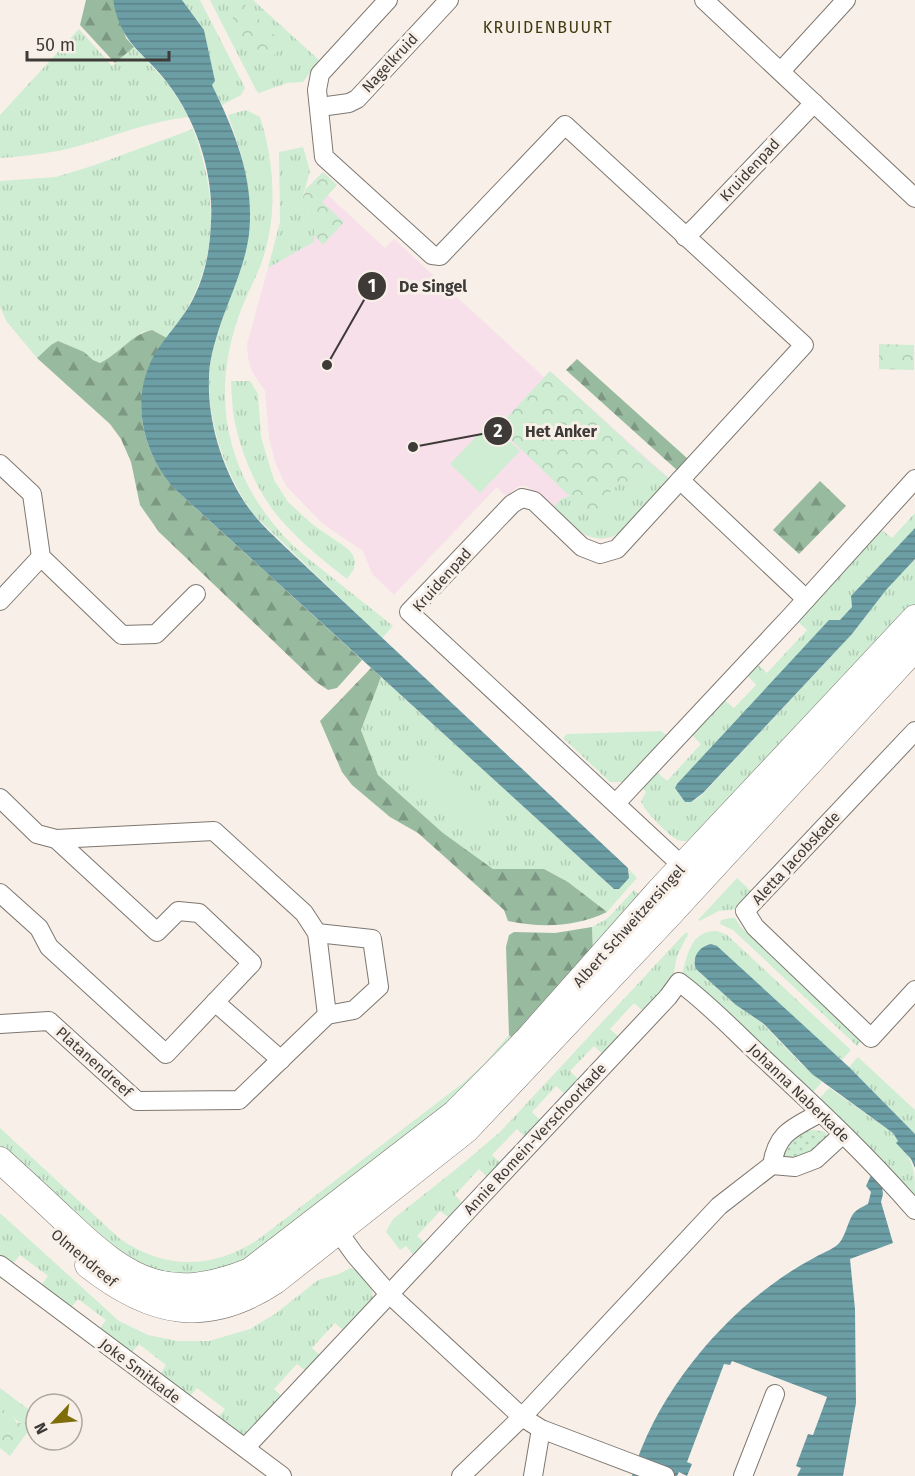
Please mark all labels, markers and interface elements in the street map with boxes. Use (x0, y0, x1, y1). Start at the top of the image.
district label: KRUIDENBUURT (483, 18, 613, 37)
scale bar (27, 24, 170, 62)
street label: Nagelkruid (358, 30, 422, 96)
text: 50 m (36, 34, 75, 56)
street label: Kruidenpad (716, 135, 784, 205)
callout: De Singel (357, 269, 479, 303)
text: 1 (368, 275, 376, 297)
text: De Singel (399, 277, 467, 296)
callout: Het Anker (483, 414, 609, 448)
text: 2 (493, 420, 503, 442)
text: Het Anker (525, 422, 598, 441)
street label: Kruidenpad (409, 544, 475, 616)
street label: Aletta Jacobskade (748, 808, 844, 908)
street label: Albert Schweitzersingel (569, 861, 689, 991)
street label: Platanendreef (52, 1023, 136, 1101)
street label: Johanna Naberkade (745, 1040, 853, 1146)
street label: Annie Romein-Verschoorkade (460, 1059, 610, 1219)
street label: Olmendreef (47, 1225, 121, 1291)
street label: Joke Smitkade (96, 1335, 184, 1407)
north arrow (24, 1392, 84, 1452)
text: N (30, 1419, 52, 1437)

